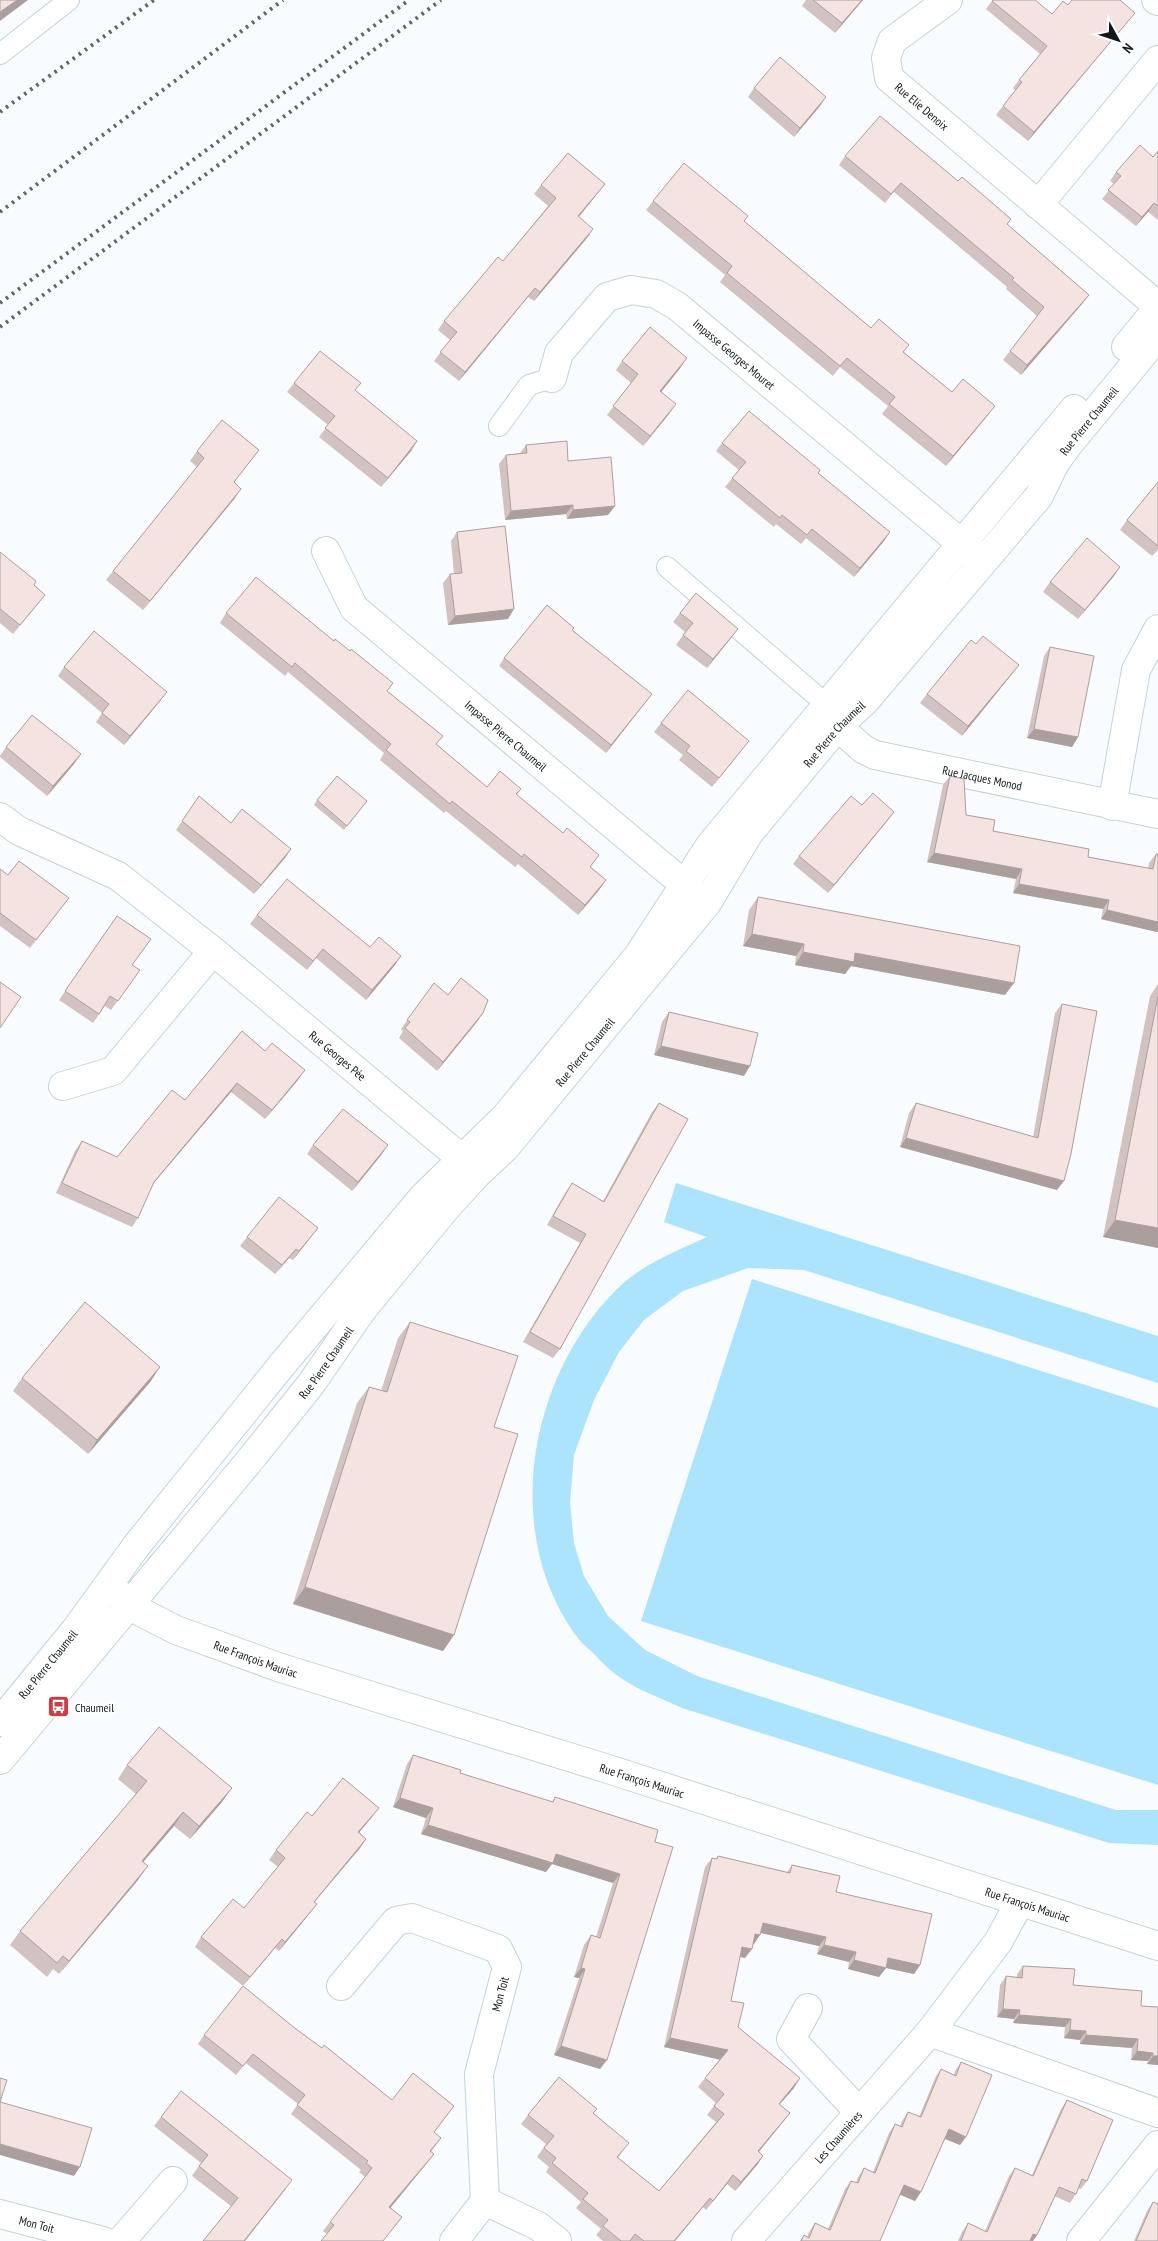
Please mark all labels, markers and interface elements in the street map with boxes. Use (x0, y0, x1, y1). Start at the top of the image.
north arrow (1093, 15, 1143, 65)
text: N (1119, 40, 1137, 57)
street label: Rue Elie Denoix (892, 79, 952, 133)
street label: Impasse Georges Mouret (690, 315, 779, 393)
street label: Rue Pierre Chaumeil (1056, 383, 1121, 458)
street label: Impasse Pierre Chaumeil (462, 697, 550, 774)
street label: Rue Pierre Chaumeil (800, 697, 868, 770)
street label: Rue Jacques Monod (941, 762, 1023, 793)
street label: Rue Pierre Chaumeil (552, 1014, 617, 1089)
street label: Rue Georges Pée (306, 1027, 369, 1083)
street label: Rue Pierre Chaumeil (295, 1323, 356, 1401)
street label: Rue Pierre Chaumeil (15, 1626, 80, 1701)
street label: Rue François Mauriac (212, 1637, 300, 1680)
bus stop icon: Chaumeil (47, 1695, 71, 1719)
place label: Chaumeil (75, 1700, 114, 1715)
street label: Rue François Mauriac (598, 1759, 687, 1801)
street label: Rue François Mauriac (984, 1883, 1073, 1925)
street label: Mon Toit (488, 1974, 512, 2013)
street label: Les Chaumières (811, 2107, 865, 2166)
street label: Mon Toit (18, 2212, 57, 2236)

